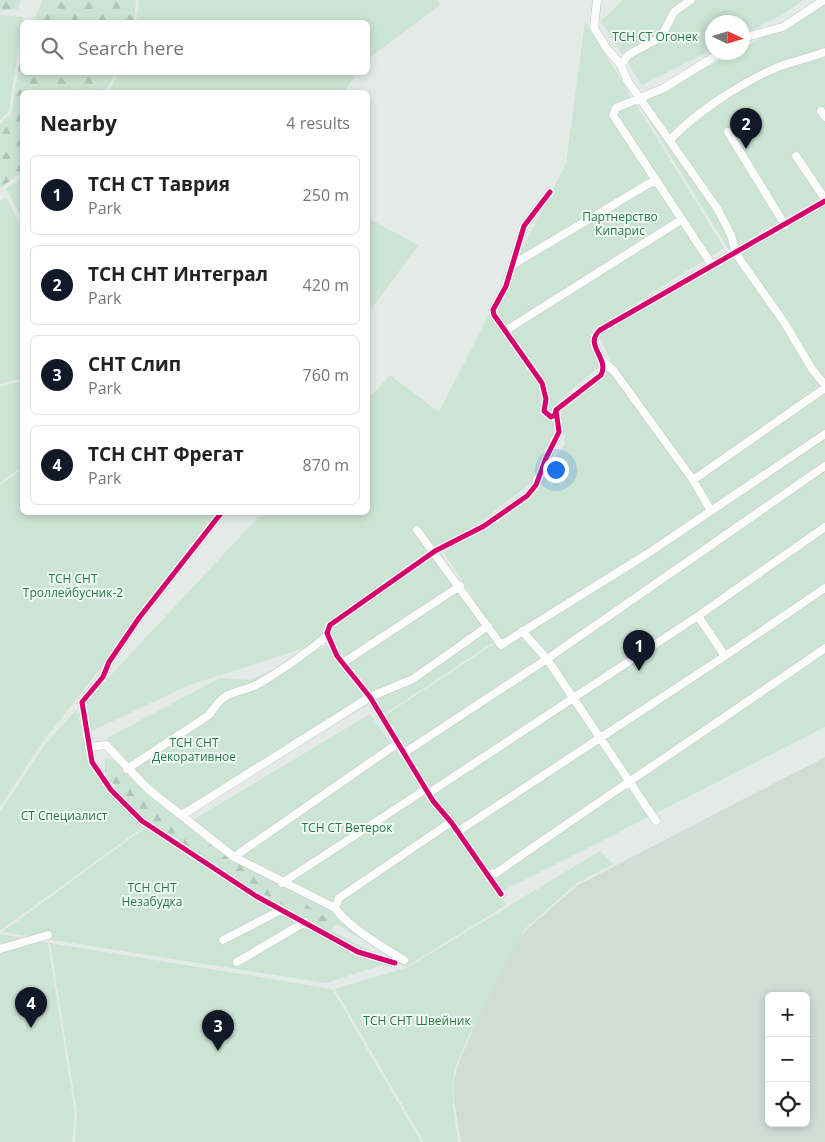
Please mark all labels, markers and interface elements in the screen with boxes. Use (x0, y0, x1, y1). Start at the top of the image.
north arrow (705, 15, 750, 60)
search box (20, 20, 370, 75)
park label: ТСН СТ Огонек (612, 28, 699, 45)
icon: search (38, 34, 66, 62)
text: Search here (78, 35, 184, 61)
pin: 2 (730, 108, 762, 149)
text: Nearby (40, 109, 117, 137)
text: 4 results (286, 112, 350, 134)
text: ТСН СТ Таврия (88, 171, 230, 197)
text: 1 (52, 184, 62, 206)
text: 250 m (303, 184, 349, 206)
text: Park (88, 197, 121, 219)
park label: Партнерство Кипарис (582, 208, 658, 239)
text: ТСН СНТ Интеграл (88, 261, 268, 287)
text: 2 (52, 274, 62, 296)
text: 420 m (303, 274, 349, 296)
text: Park (88, 287, 121, 309)
text: СНТ Слип (88, 351, 181, 377)
text: 3 (52, 364, 62, 386)
text: 760 m (303, 364, 349, 386)
text: Park (88, 377, 121, 399)
text: ТСН СНТ Фрегат (88, 441, 244, 467)
text: 4 (52, 454, 62, 476)
text: 870 m (303, 454, 349, 476)
your location (543, 457, 569, 483)
text: Park (88, 467, 121, 489)
park label: ТСН СНТ Троллейбусник-2 (23, 570, 123, 601)
pin: 1 (623, 630, 655, 671)
park label: ТСН СНТ Декоративное (152, 734, 236, 765)
park label: СТ Специалист (21, 807, 108, 824)
park label: ТСН СТ Ветерок (301, 819, 393, 836)
park label: ТСН СНТ Незабудка (122, 879, 182, 910)
pin: 4 (15, 987, 47, 1028)
map controls (765, 992, 810, 1127)
button: + (765, 992, 810, 1037)
pin: 3 (202, 1010, 234, 1051)
park label: ТСН СНТ Швейник (363, 1012, 471, 1029)
button: − (765, 1037, 810, 1082)
button: locate (765, 1082, 810, 1127)

